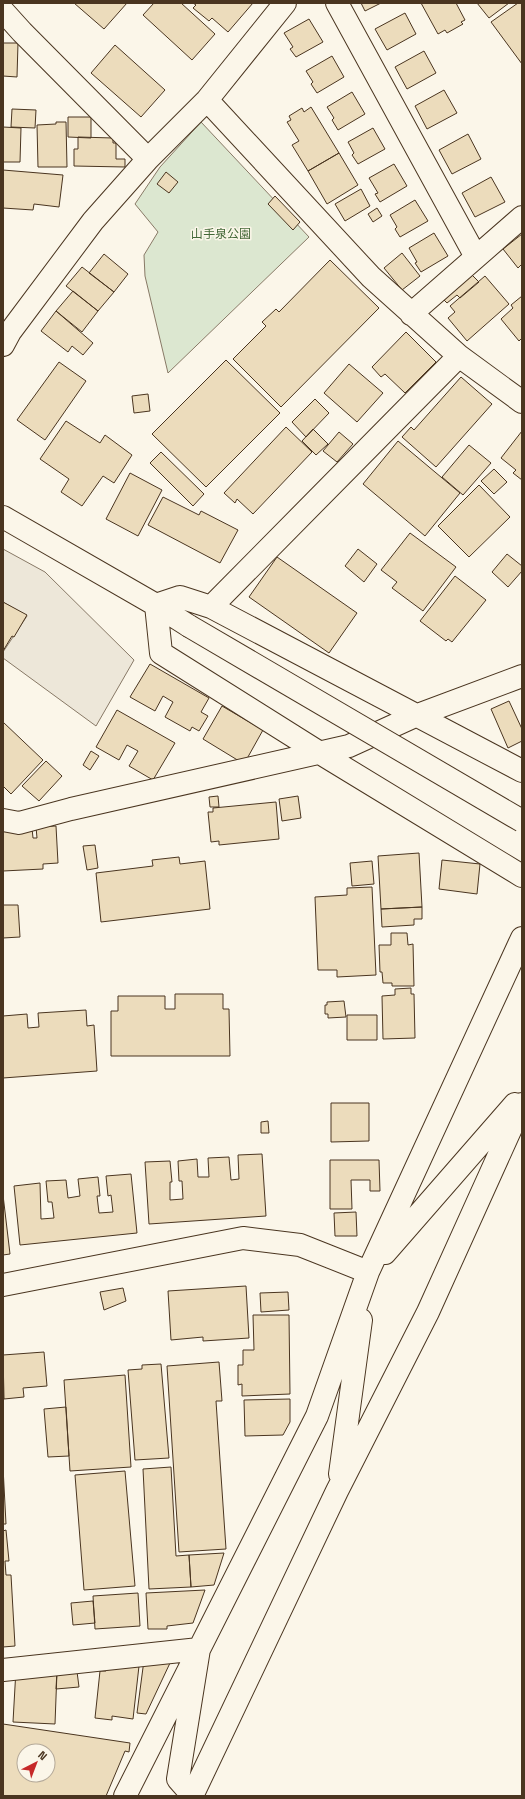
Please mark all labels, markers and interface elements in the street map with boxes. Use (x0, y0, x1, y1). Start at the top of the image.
park label: 山手泉公園 (191, 226, 251, 242)
north arrow (16, 1743, 56, 1783)
text: N (35, 1748, 50, 1763)

